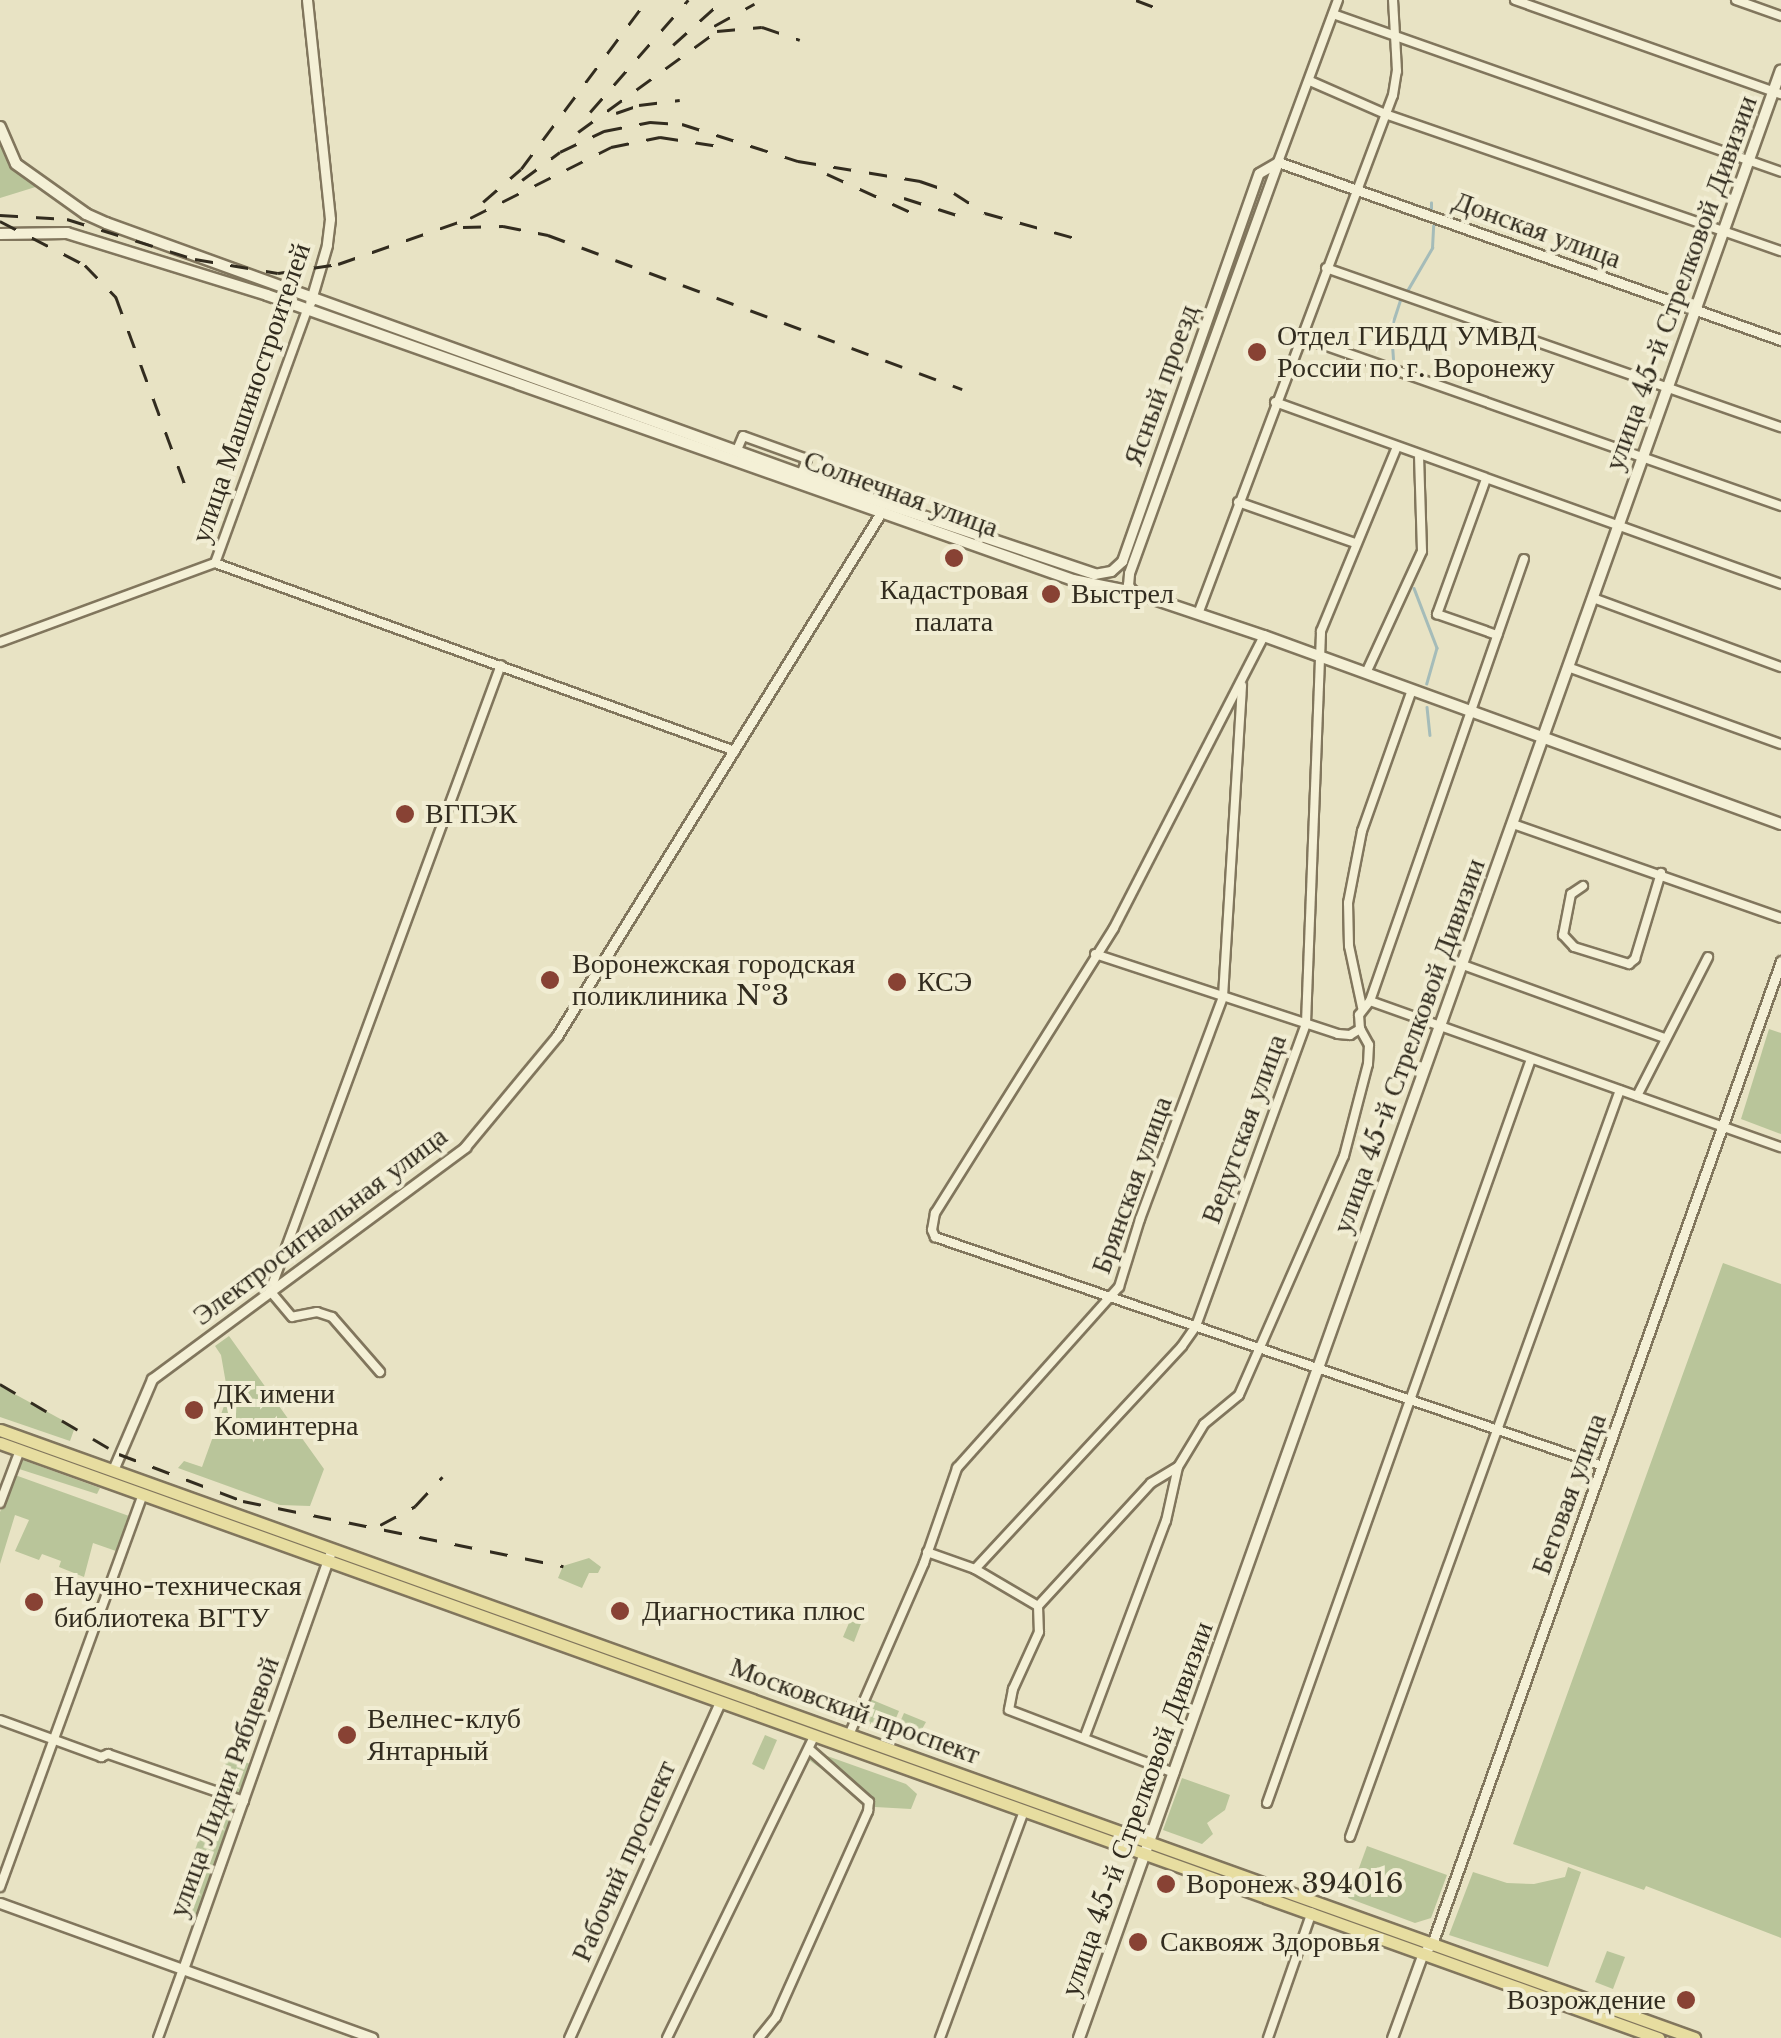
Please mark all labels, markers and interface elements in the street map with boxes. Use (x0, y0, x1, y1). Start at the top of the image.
street label: улица 45-й Стрелковой Дивизии (1597, 91, 1765, 475)
street label: Донская улица (1448, 184, 1626, 276)
street label: улица Машиностроителей (184, 239, 318, 547)
street label: Ясный проезд (1116, 300, 1206, 470)
place label: Отдел ГИБДД УМВД России по г. Воронежу (1277, 319, 1555, 385)
marker: Отдел ГИБДД УМВД России по г. Воронежу (1246, 341, 1268, 363)
street label: Солнечная улица (799, 443, 1003, 545)
marker: Кадастровая палата (943, 547, 965, 569)
place label: Кадастровая палата (880, 573, 1028, 639)
place label: Выстрел (1071, 577, 1174, 611)
marker: Выстрел (1040, 583, 1062, 605)
place label: ВГПЭК (425, 797, 517, 831)
marker: ВГПЭК (394, 803, 416, 825)
street label: улица 45-й Стрелковой Дивизии (1325, 854, 1493, 1238)
place label: Воронежская городская поликлиника №3 (572, 947, 855, 1013)
place label: КСЭ (917, 965, 972, 999)
marker: Воронежская городская поликлиника №3 (537, 967, 563, 993)
marker: КСЭ (886, 971, 908, 993)
street label: Ведугская улица (1194, 1030, 1294, 1228)
street label: Брянская улица (1084, 1092, 1180, 1278)
street label: Электросигнальная улица (186, 1119, 454, 1333)
place label: ДК имени Коминтерна (214, 1377, 359, 1443)
marker: ДК имени Коминтерна (183, 1399, 205, 1421)
street label: Беговая улица (1524, 1409, 1614, 1579)
place label: Научно-техническая библиотека ВГТУ (54, 1569, 302, 1635)
marker: Научно-техническая библиотека ВГТУ (23, 1591, 45, 1613)
place label: Диагностика плюс (642, 1594, 865, 1628)
marker: Диагностика плюс (607, 1598, 633, 1624)
street label: улица 45-й Стрелковой Дивизии (1053, 1617, 1221, 2001)
street label: Московский проспект (725, 1650, 985, 1772)
street label: улица Лидии Рябцевой (161, 1652, 287, 1922)
place label: Велнес-клуб Янтарный (367, 1702, 521, 1768)
marker: Велнес-клуб Янтарный (336, 1724, 358, 1746)
street label: Рабочий проспект (565, 1755, 683, 1967)
place label: Воронеж 394016 (1186, 1867, 1404, 1901)
marker: Воронеж 394016 (1155, 1873, 1177, 1895)
place label: Саквояж Здоровья (1160, 1925, 1380, 1959)
marker: Саквояж Здоровья (1125, 1929, 1151, 1955)
place label: Возрождение (1507, 1983, 1666, 2017)
marker: Возрождение (1675, 1989, 1697, 2011)

